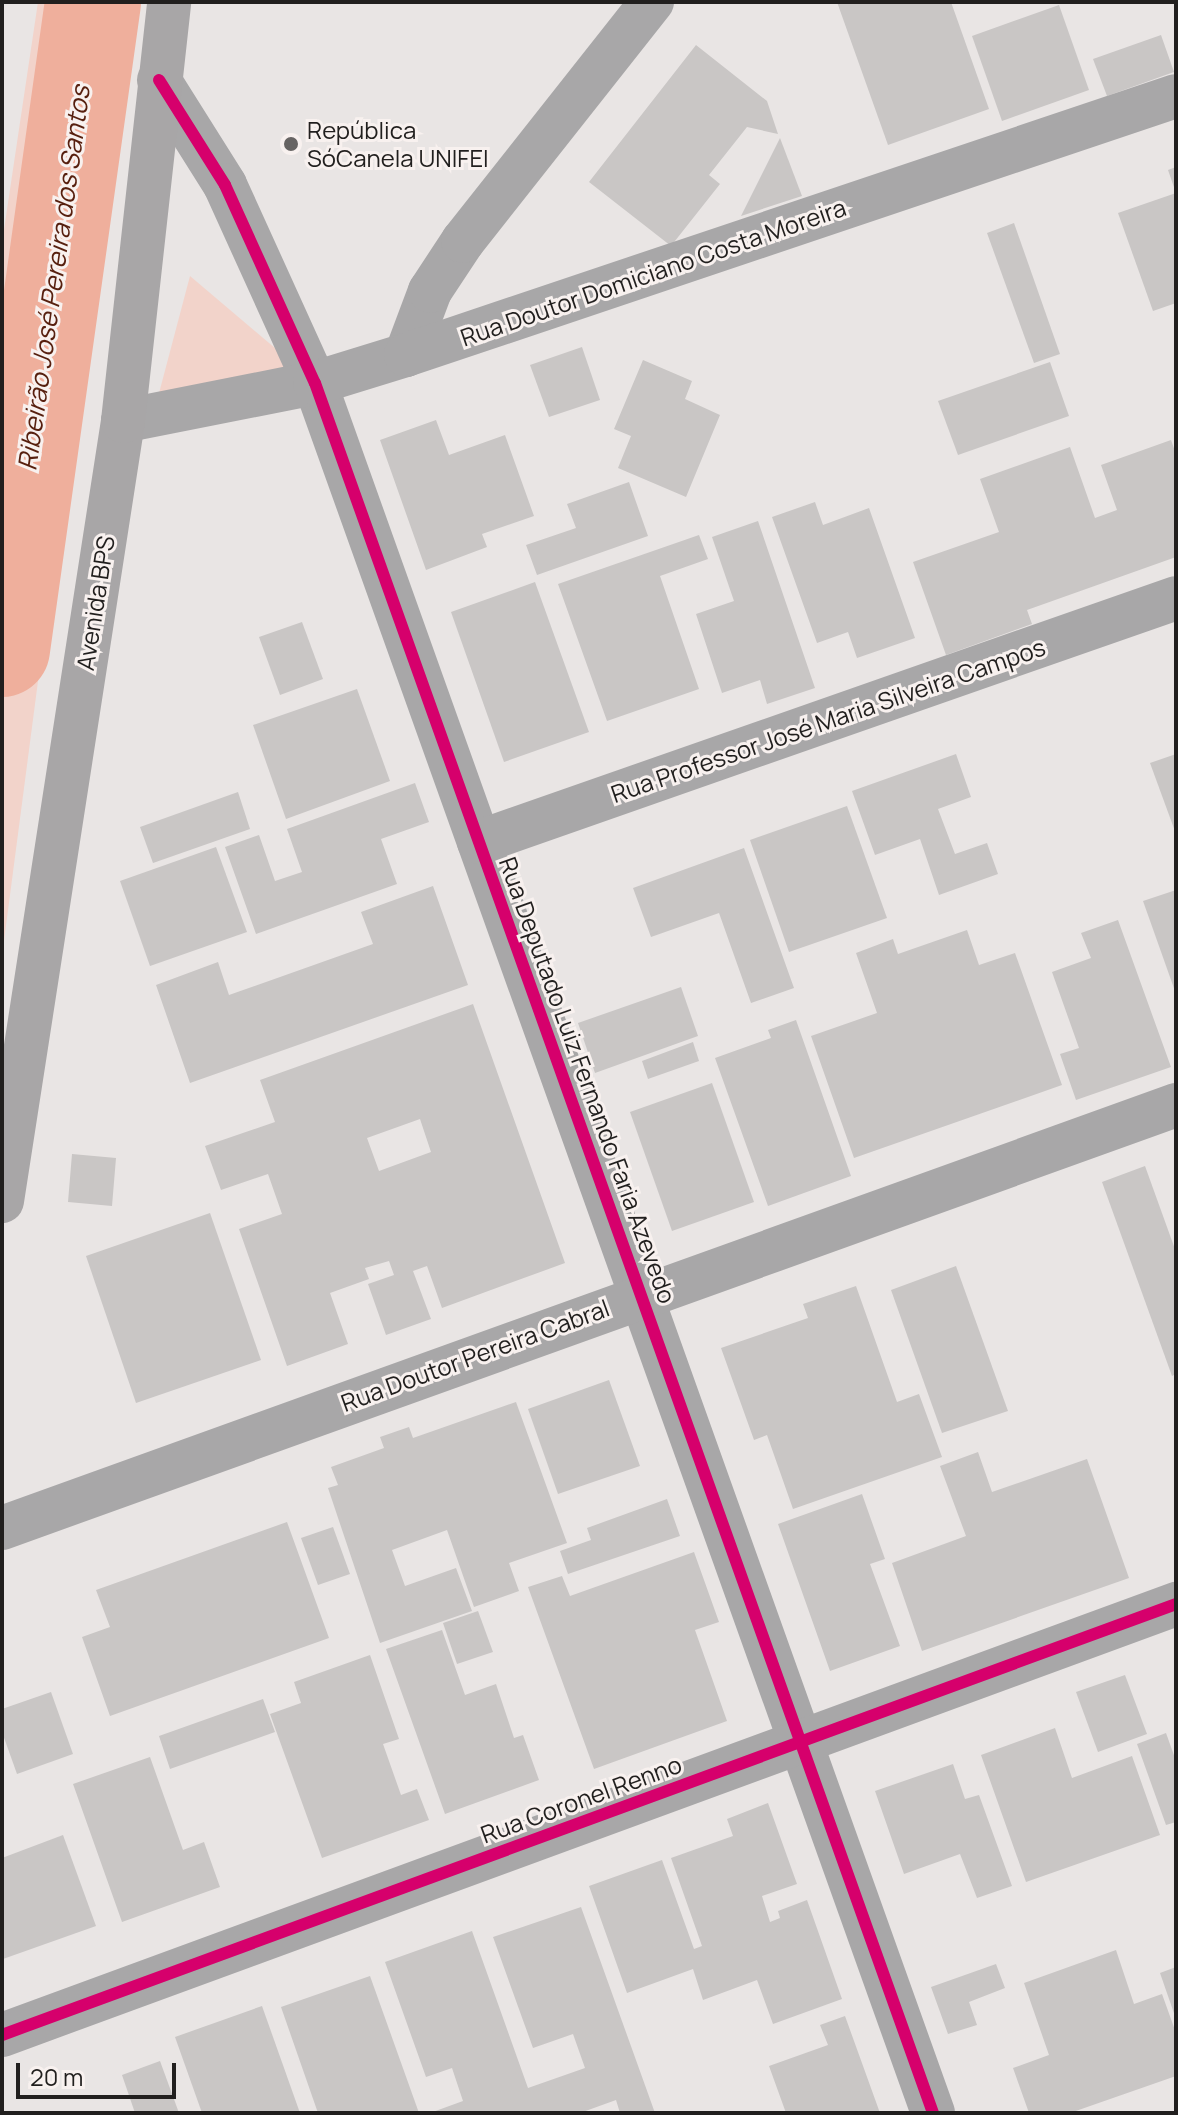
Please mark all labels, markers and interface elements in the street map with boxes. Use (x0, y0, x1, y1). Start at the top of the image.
water label: Ribeirão José Pereira dos Santos (12, 84, 96, 472)
place label: República SóCanela UNIFEI (307, 116, 489, 172)
marker: República SóCanela UNIFEI (282, 135, 300, 153)
street label: Rua Doutor Domiciano Costa Moreira (457, 192, 849, 352)
street label: Avenida BPS (70, 534, 120, 672)
street label: Rua Professor José Maria Silveira Campos (607, 632, 1049, 808)
street label: Rua Deputado Luiz Fernando Faria Azevedo (494, 853, 682, 1307)
street label: Rua Doutor Pereira Cabral (337, 1293, 613, 1417)
street label: Rua Coronel Renno (477, 1749, 685, 1849)
scale bar (20, 2047, 180, 2097)
text: 20 m (30, 2060, 83, 2093)

